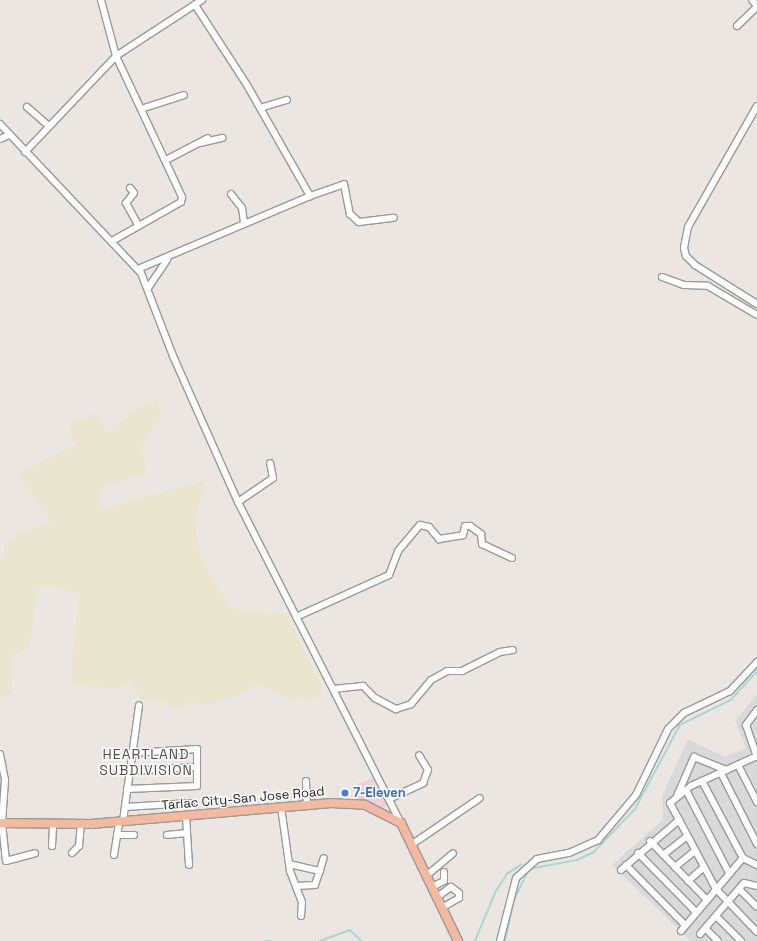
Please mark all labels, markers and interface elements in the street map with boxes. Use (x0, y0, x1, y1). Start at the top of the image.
district label: HEARTLAND SUBDIVISION (99, 746, 193, 778)
street label: Tarlac City-San Jose Road (161, 784, 325, 814)
place label: 7-Eleven (353, 785, 406, 801)
marker: 7-Eleven (340, 788, 350, 798)

